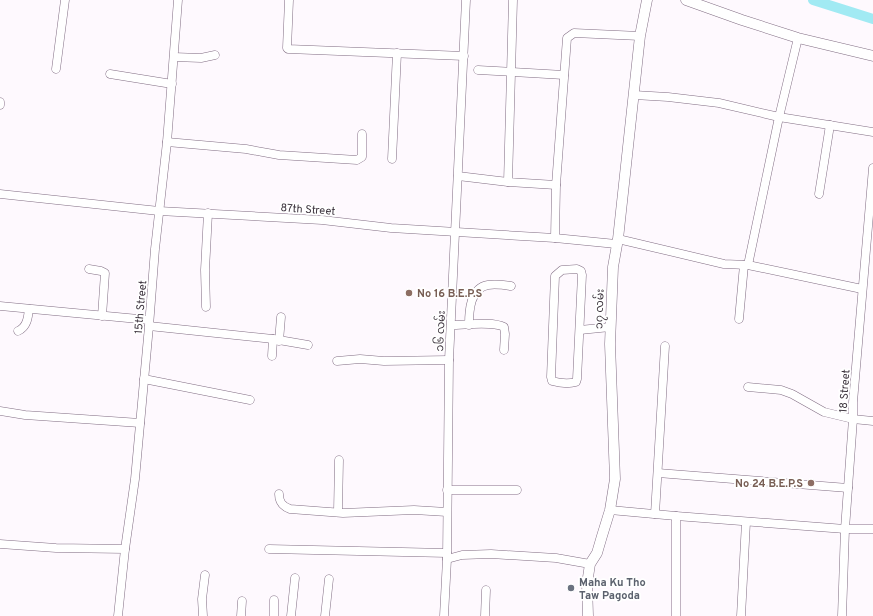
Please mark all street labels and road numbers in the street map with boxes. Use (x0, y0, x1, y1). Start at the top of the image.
street label: 87th Street (280, 201, 336, 219)
street label: 15th Street (132, 280, 150, 335)
street label: ၁၇ လမ်း (591, 288, 609, 329)
street label: ၁၆ လမ်း (432, 310, 449, 352)
street label: 18 Street (836, 369, 854, 413)

